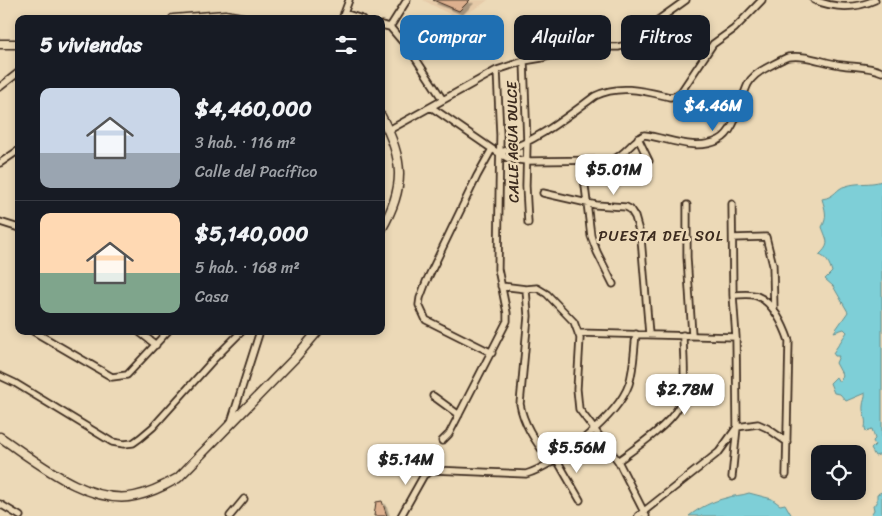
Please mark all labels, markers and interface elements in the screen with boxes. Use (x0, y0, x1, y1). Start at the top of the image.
chip: Comprar (400, 15, 504, 60)
chip: Alquilar (514, 15, 611, 60)
chip: Filtros (621, 15, 710, 60)
text: 5 viviendas (40, 26, 142, 64)
icon: filters (332, 31, 360, 59)
street label: CALLE AGUA DULCE (499, 80, 527, 203)
text: $4,460,000 (195, 90, 312, 128)
pin: $4.46M (672, 90, 754, 132)
text: $4.46M (684, 91, 742, 120)
icon: home (80, 108, 140, 168)
text: 3 hab. · 116 m² (195, 128, 296, 157)
pin: $5.01M (573, 154, 655, 196)
text: $5.01M (586, 155, 642, 184)
text: Calle del Pacífico (195, 157, 317, 186)
text: $5,140,000 (195, 215, 308, 253)
district label: PUESTA DEL SOL (598, 223, 724, 249)
icon: home (80, 233, 140, 293)
text: 5 hab. · 168 m² (195, 253, 300, 282)
text: Casa (195, 282, 228, 311)
pin: $2.78M (644, 374, 726, 416)
text: $2.78M (657, 375, 713, 404)
pin: $5.56M (536, 432, 618, 474)
text: $5.56M (548, 433, 606, 462)
pin: $5.14M (365, 444, 447, 486)
text: $5.14M (378, 445, 434, 474)
map controls (811, 445, 866, 500)
button: locate (811, 445, 866, 500)

